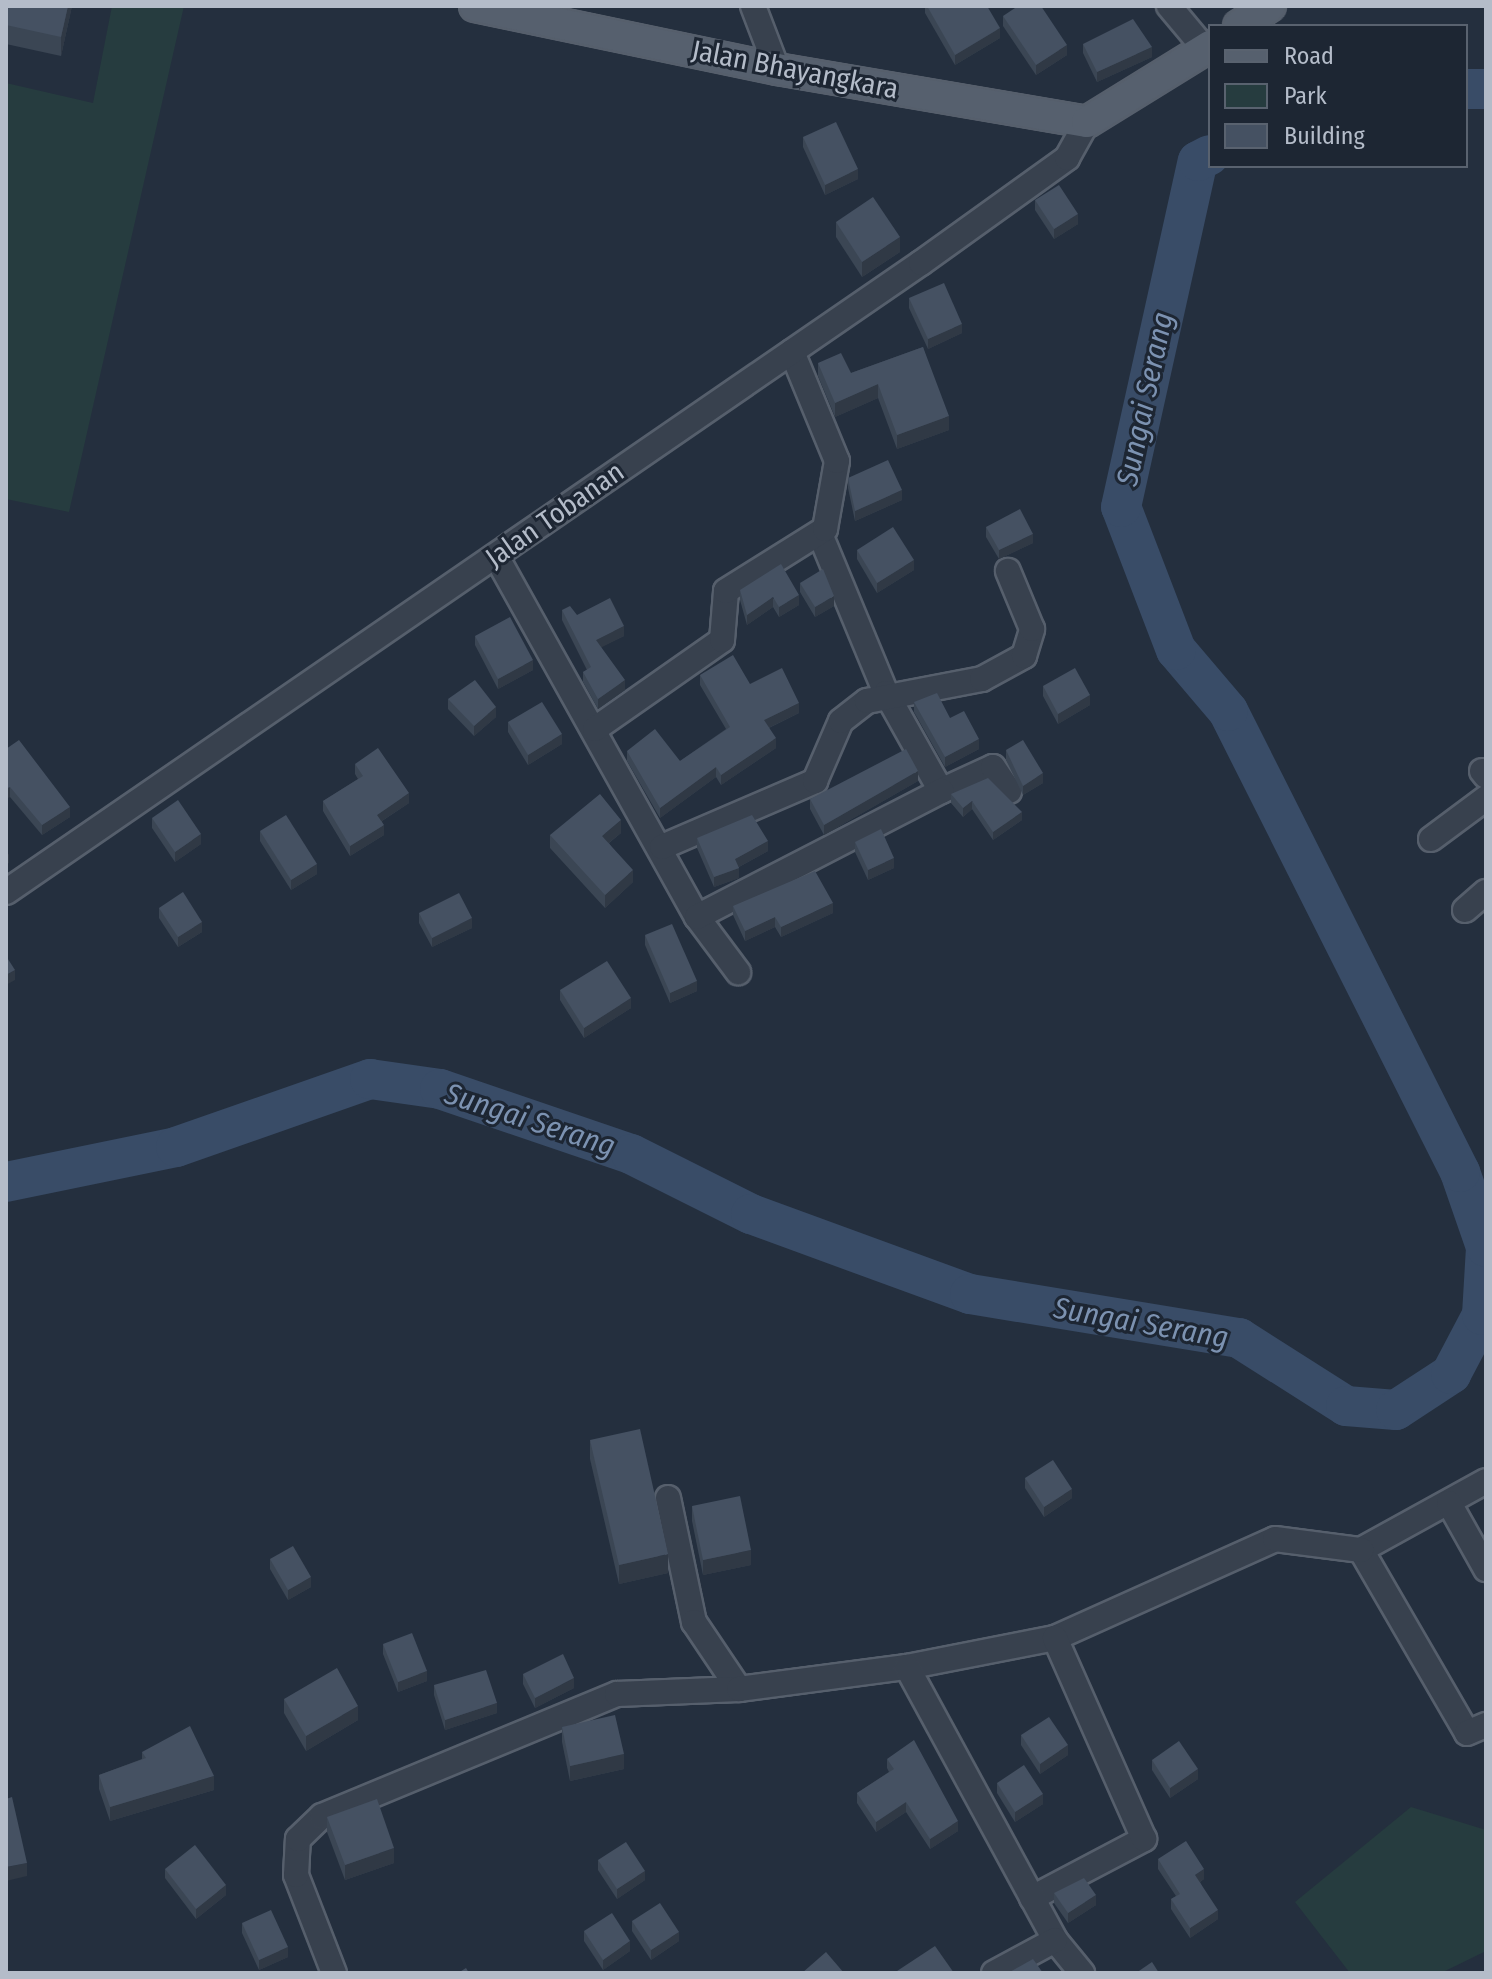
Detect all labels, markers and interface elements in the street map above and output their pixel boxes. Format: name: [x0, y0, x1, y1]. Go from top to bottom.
legend: [1208, 24, 1468, 168]
street label: Jalan Bhayangkara: [689, 34, 901, 106]
text: Road: [1284, 42, 1334, 70]
text: Park: [1284, 82, 1327, 110]
text: Building: [1284, 122, 1365, 150]
water label: Sungai Serang: [1109, 309, 1181, 489]
street label: Jalan Tobanan: [479, 455, 631, 575]
water label: Sungai Serang: [440, 1076, 620, 1164]
water label: Sungai Serang: [1051, 1290, 1231, 1356]

